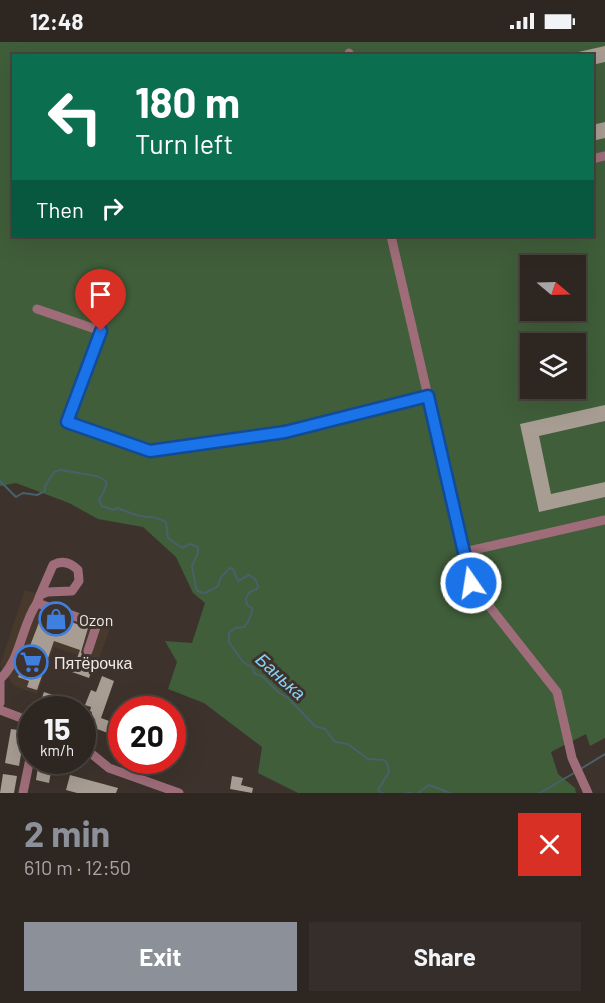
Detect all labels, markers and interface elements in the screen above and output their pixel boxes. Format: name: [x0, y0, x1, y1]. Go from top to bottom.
text: 12:48: [30, 8, 83, 34]
text: 180 m: [135, 76, 240, 126]
icon: left: [36, 78, 114, 156]
text: Turn left: [135, 127, 233, 159]
icon: right: [96, 192, 129, 225]
text: Then: [36, 196, 84, 222]
north arrow: [520, 255, 586, 321]
map controls: [520, 255, 586, 399]
pin: [75, 269, 126, 331]
icon: arrive: [84, 278, 117, 311]
button: layers: [520, 333, 586, 399]
position arrow: [439, 551, 503, 615]
shop icon: Ozon: [38, 601, 74, 637]
place label: Ozon: [79, 610, 113, 629]
supermarket icon: Пятёрочка: [13, 644, 49, 680]
water label: Банька: [251, 648, 311, 704]
place label: Пятёрочка: [54, 653, 133, 672]
speed limit sign: 20: [108, 696, 186, 774]
text: 15: [44, 710, 70, 746]
text: km/h: [40, 741, 74, 759]
text: 2 min: [24, 811, 110, 854]
button: close: [518, 813, 581, 876]
text: 610 m · 12:50: [24, 855, 131, 879]
button: Exit: [24, 922, 297, 991]
button: Share: [309, 922, 581, 991]

